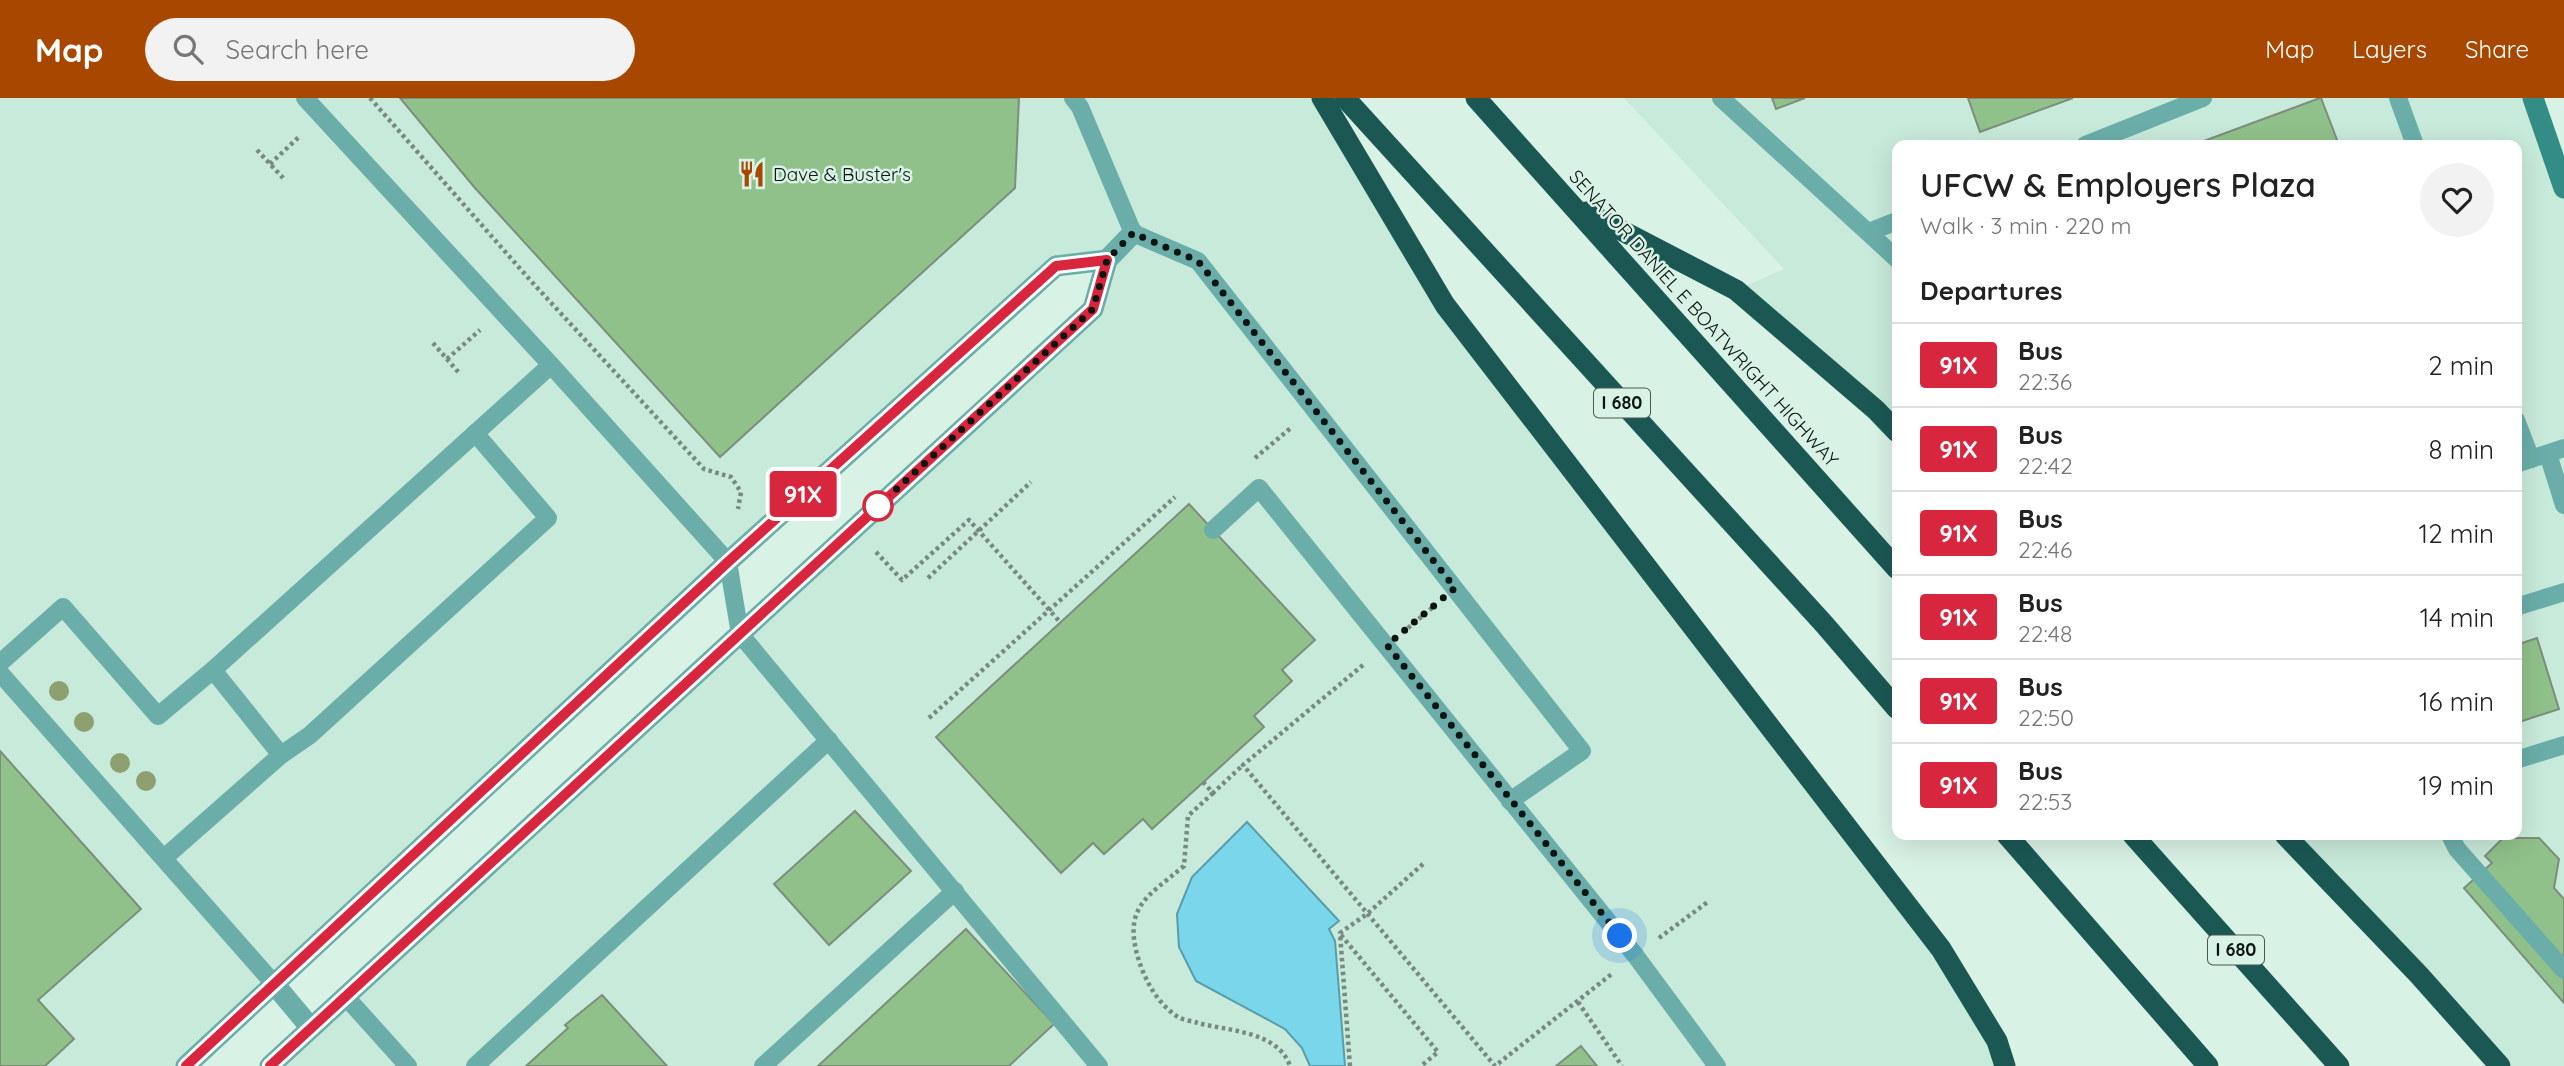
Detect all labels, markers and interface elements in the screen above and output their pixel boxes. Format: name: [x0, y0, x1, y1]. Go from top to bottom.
search box: [145, 18, 635, 81]
text: Map: [35, 29, 103, 70]
icon: search: [169, 30, 207, 68]
text: Search here: [225, 33, 369, 66]
text: Map: [2265, 34, 2314, 64]
text: Layers: [2352, 34, 2427, 64]
text: Share: [2465, 34, 2529, 64]
restaurant icon: Dave & Buster's: [737, 159, 767, 189]
place label: Dave & Buster's: [773, 162, 911, 186]
button: heart: [2420, 163, 2494, 237]
text: UFCW & Employers Plaza: [1920, 164, 2316, 205]
street label: SENATOR DANIEL E BOATWRIGHT HIGHWAY: [1564, 165, 1844, 472]
text: Walk · 3 min · 220 m: [1920, 211, 2132, 240]
text: Departures: [1920, 274, 2063, 307]
text: Bus: [2018, 334, 2063, 367]
text: 2 min: [2428, 349, 2494, 382]
text: 91X: [1939, 350, 1978, 380]
text: 22:36: [2018, 367, 2072, 396]
road number: I 680: [1594, 388, 1650, 418]
text: Bus: [2018, 418, 2063, 451]
text: 8 min: [2429, 433, 2494, 466]
text: 91X: [1939, 434, 1978, 464]
text: 22:42: [2018, 451, 2073, 480]
line badge: 91X: [763, 471, 843, 517]
text: 91X: [784, 479, 822, 509]
unlabelled marker: [863, 491, 893, 521]
text: Bus: [2018, 502, 2063, 535]
text: 12 min: [2419, 517, 2494, 550]
text: 91X: [1939, 518, 1978, 548]
text: 22:46: [2018, 535, 2072, 564]
text: Bus: [2018, 586, 2063, 619]
text: 14 min: [2420, 601, 2494, 634]
text: 91X: [1939, 602, 1978, 632]
text: 22:48: [2018, 619, 2072, 648]
text: Bus: [2018, 670, 2063, 703]
text: 16 min: [2419, 685, 2494, 718]
text: 91X: [1939, 686, 1978, 716]
text: 22:50: [2018, 703, 2074, 732]
text: Bus: [2018, 754, 2063, 787]
text: 19 min: [2418, 769, 2494, 802]
text: 91X: [1939, 770, 1978, 800]
text: 22:53: [2018, 787, 2072, 816]
your location: [1602, 918, 1637, 953]
road number: I 680: [2208, 936, 2264, 964]

